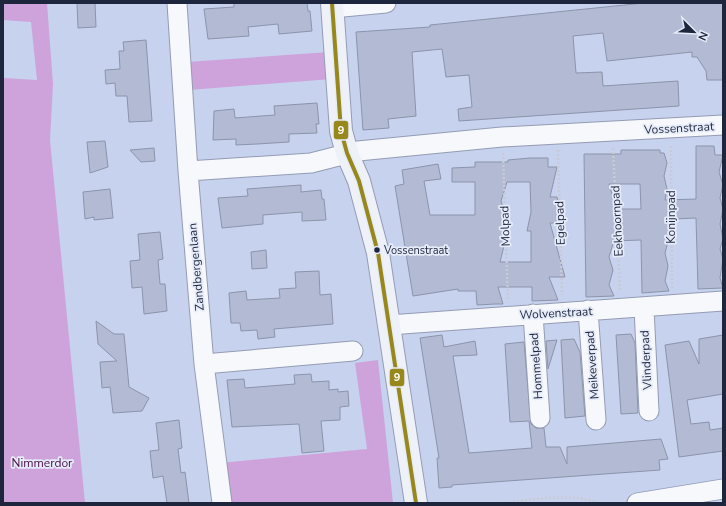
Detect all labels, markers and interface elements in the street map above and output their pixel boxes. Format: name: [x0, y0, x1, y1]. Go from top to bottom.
north arrow: [674, 12, 714, 52]
text: N: [694, 29, 711, 43]
street label: Vossenstraat: [643, 118, 715, 138]
line badge: 9: [333, 120, 349, 140]
text: 9: [338, 123, 345, 138]
street label: Eekhoornpad: [607, 185, 627, 257]
street label: Konijnpad: [663, 190, 679, 244]
street label: Egelpad: [551, 201, 569, 245]
street label: Molpad: [496, 205, 514, 247]
street label: Zandbergenlaan: [184, 222, 208, 312]
place label: Vossenstraat: [383, 243, 448, 258]
marker: Vossenstraat: [372, 245, 382, 255]
street label: Wolvenstraat: [519, 303, 594, 323]
street label: Meikeverpad: [582, 330, 602, 400]
street label: Vlinderpad: [636, 330, 656, 391]
street label: Hommelpad: [526, 332, 546, 400]
line badge: 9: [389, 368, 405, 387]
text: 9: [394, 370, 401, 385]
park label: Nimmerdor: [12, 455, 73, 471]

